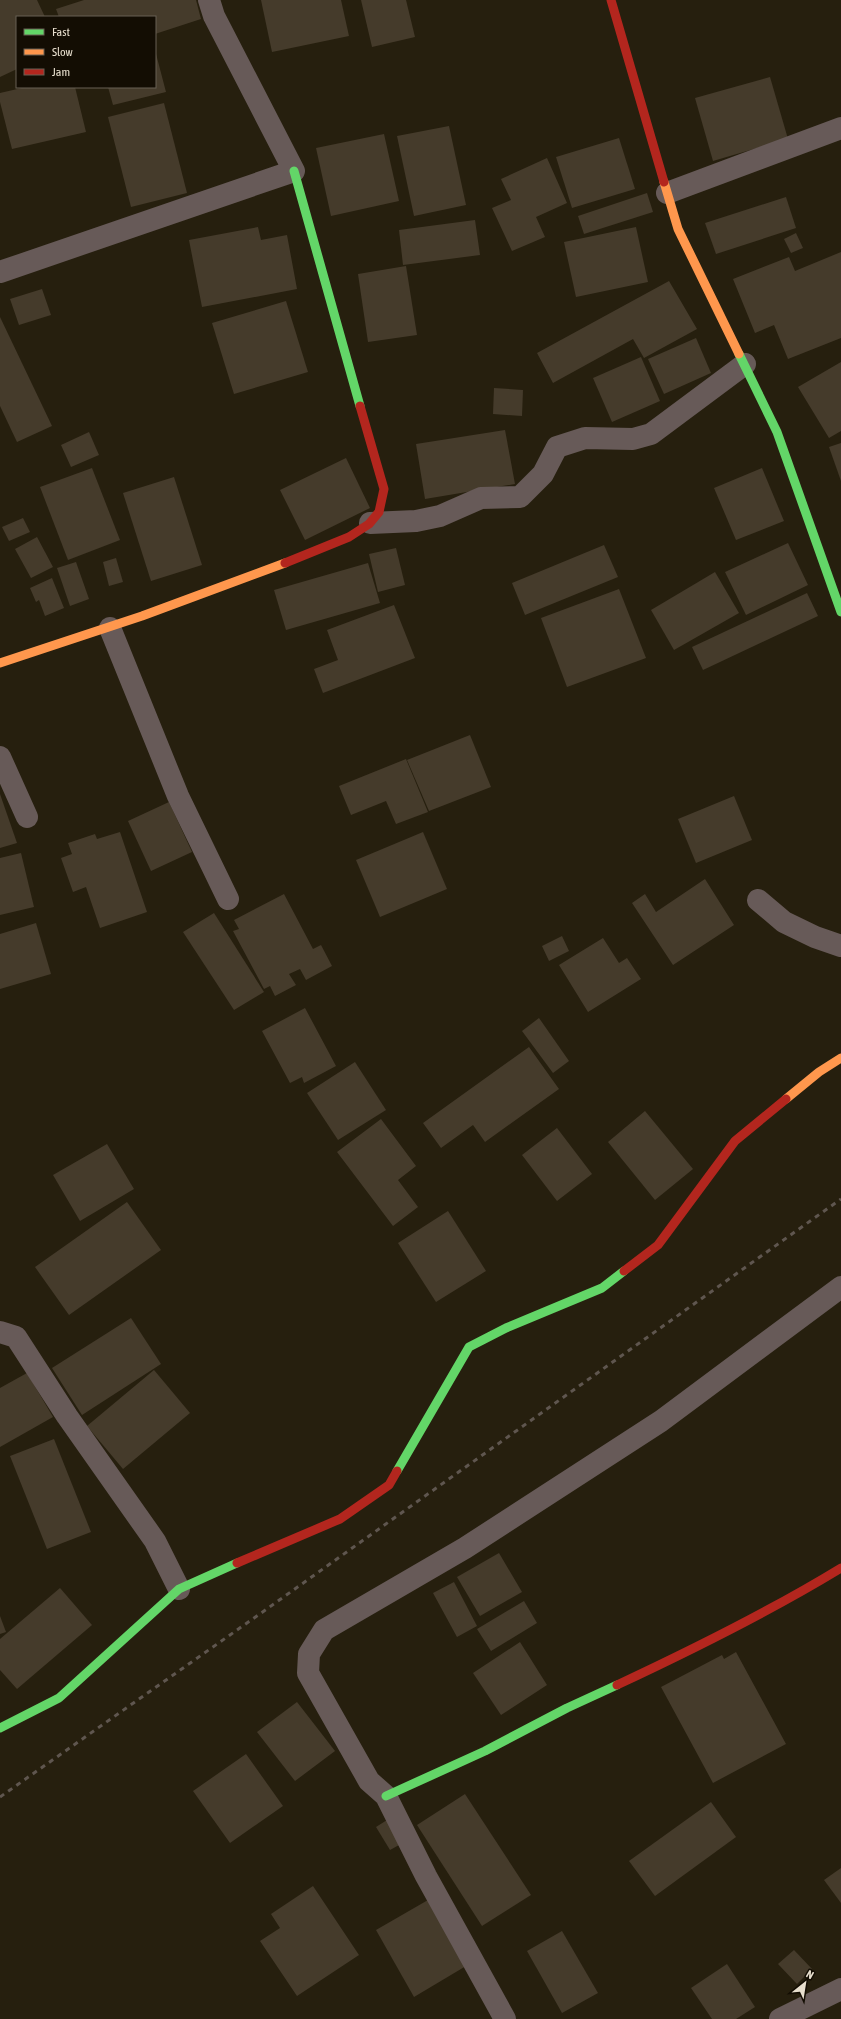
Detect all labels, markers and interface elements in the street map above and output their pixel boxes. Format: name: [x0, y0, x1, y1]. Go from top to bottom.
legend: [16, 16, 156, 88]
text: Fast: [52, 25, 70, 39]
text: Slow: [52, 45, 73, 59]
text: Jam: [52, 65, 70, 79]
north arrow: [785, 1963, 825, 2003]
text: N: [804, 1968, 816, 1981]

